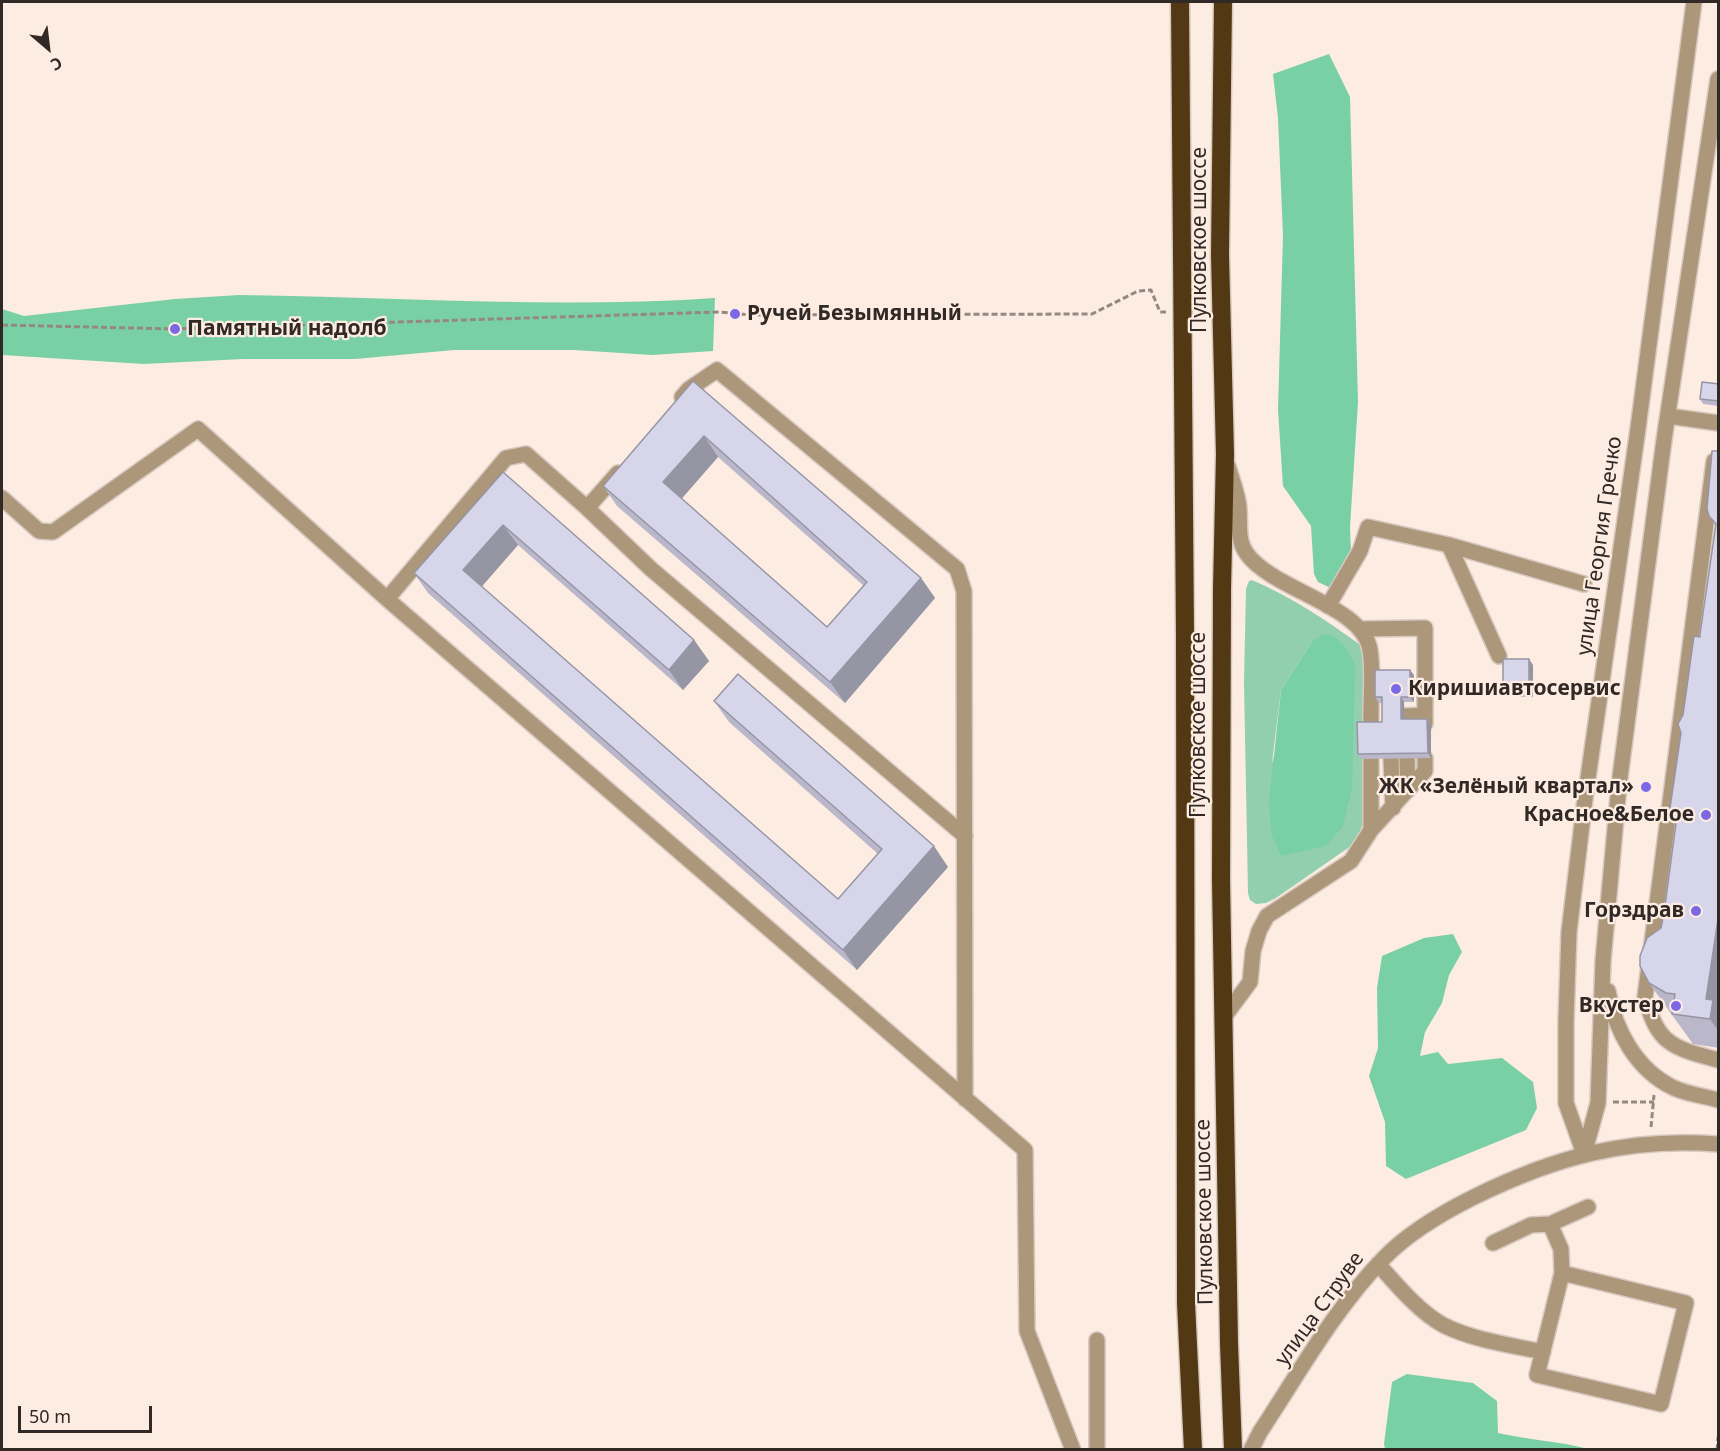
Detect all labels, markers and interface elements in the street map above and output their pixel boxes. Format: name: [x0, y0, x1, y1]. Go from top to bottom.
north arrow: [18, 18, 78, 78]
text: С: [47, 52, 66, 76]
street label: Пулковское шоссе: [1187, 147, 1213, 333]
place label: Ручей Безымянный: [747, 301, 962, 327]
marker: Ручей Безымянный: [728, 307, 742, 321]
place label: Памятный надолб: [187, 316, 387, 342]
marker: Памятный надолб: [168, 322, 182, 336]
street label: улица Георгия Гречко: [1572, 435, 1628, 657]
street label: Пулковское шоссе: [1186, 632, 1212, 818]
place label: Киришиавтосервис: [1408, 676, 1621, 702]
marker: Киришиавтосервис: [1389, 682, 1403, 696]
place label: ЖК «Зелёный квартал»: [1379, 774, 1634, 800]
marker: ЖК «Зелёный квартал»: [1639, 780, 1653, 794]
place label: Красное&Белое: [1523, 802, 1694, 828]
marker: Красное&Белое: [1699, 808, 1713, 822]
place label: Горздрав: [1584, 898, 1684, 924]
marker: Горздрав: [1689, 904, 1703, 918]
place label: Вкустер: [1579, 993, 1664, 1019]
marker: Вкустер: [1669, 999, 1683, 1013]
street label: Пулковское шоссе: [1191, 1119, 1219, 1305]
street label: улица Струве: [1270, 1247, 1370, 1371]
scale bar: [21, 1394, 154, 1432]
text: 50 m: [29, 1404, 71, 1428]

